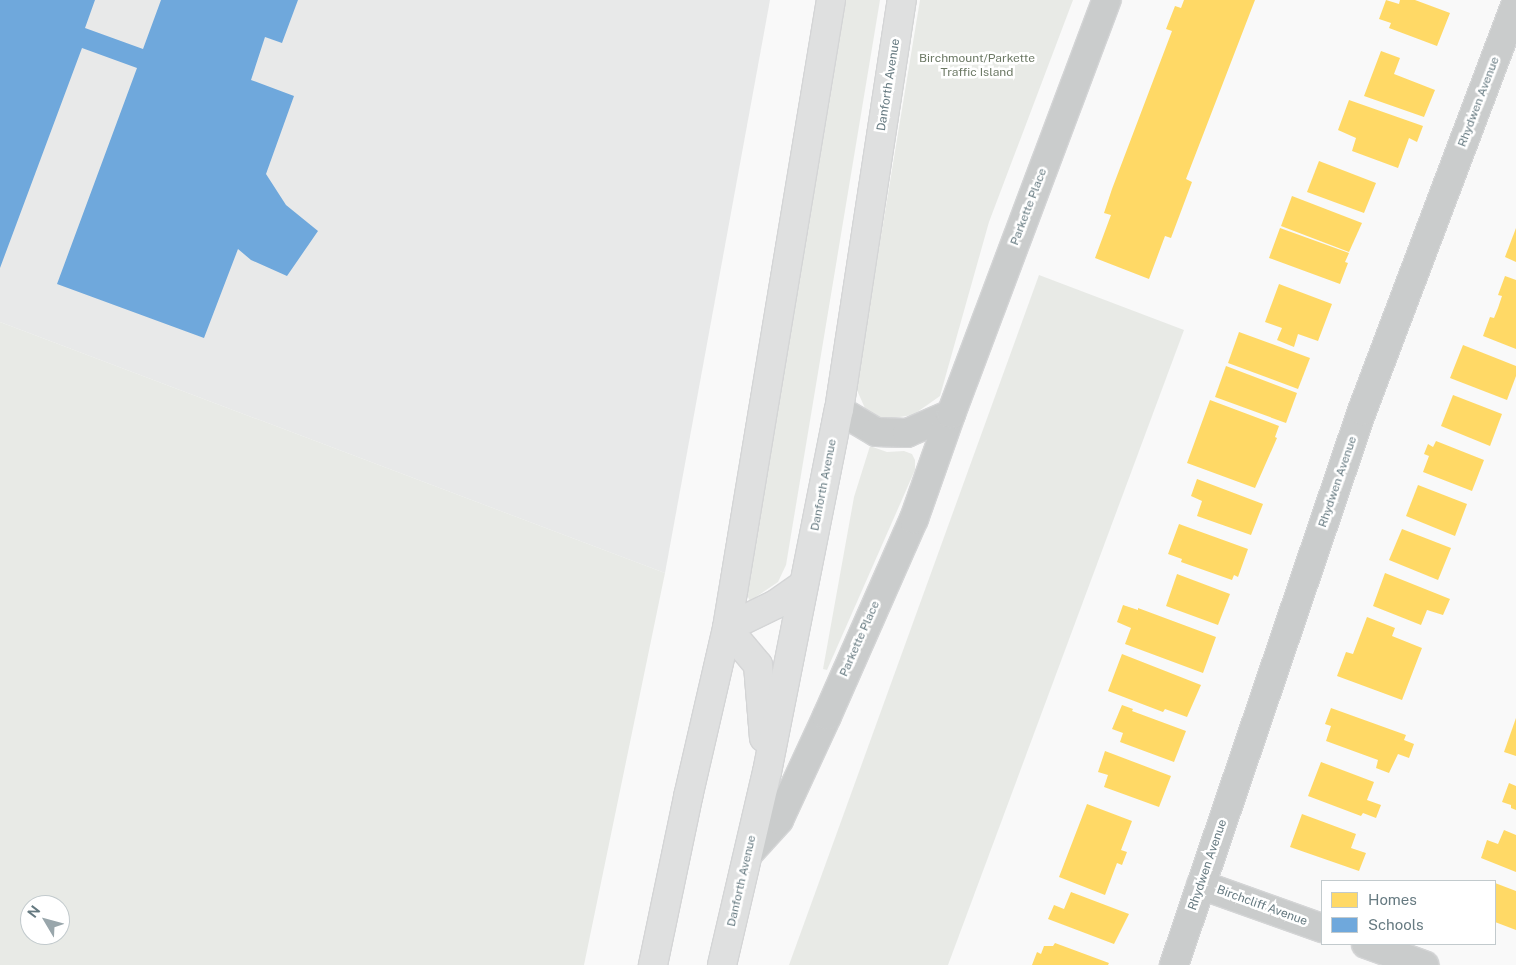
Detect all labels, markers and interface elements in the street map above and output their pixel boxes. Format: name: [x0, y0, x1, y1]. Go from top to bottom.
street label: Danforth Avenue: [875, 38, 903, 132]
park label: Birchmount/Parkette Traffic Island: [919, 52, 1035, 80]
street label: Rhydwen Avenue: [1455, 55, 1503, 149]
street label: Parkette Place: [1008, 166, 1050, 248]
street label: Rhydwen Avenue: [1316, 435, 1360, 529]
street label: Danforth Avenue: [808, 438, 840, 532]
street label: Parkette Place: [837, 599, 883, 679]
street label: Rhydwen Avenue: [1186, 818, 1230, 912]
street label: Danforth Avenue: [724, 834, 760, 928]
legend: [1321, 880, 1496, 945]
street label: Birchcliff Avenue: [1215, 883, 1309, 929]
text: Homes: [1368, 891, 1417, 908]
north arrow: [20, 895, 70, 945]
text: N: [24, 902, 43, 921]
text: Schools: [1368, 916, 1424, 933]

